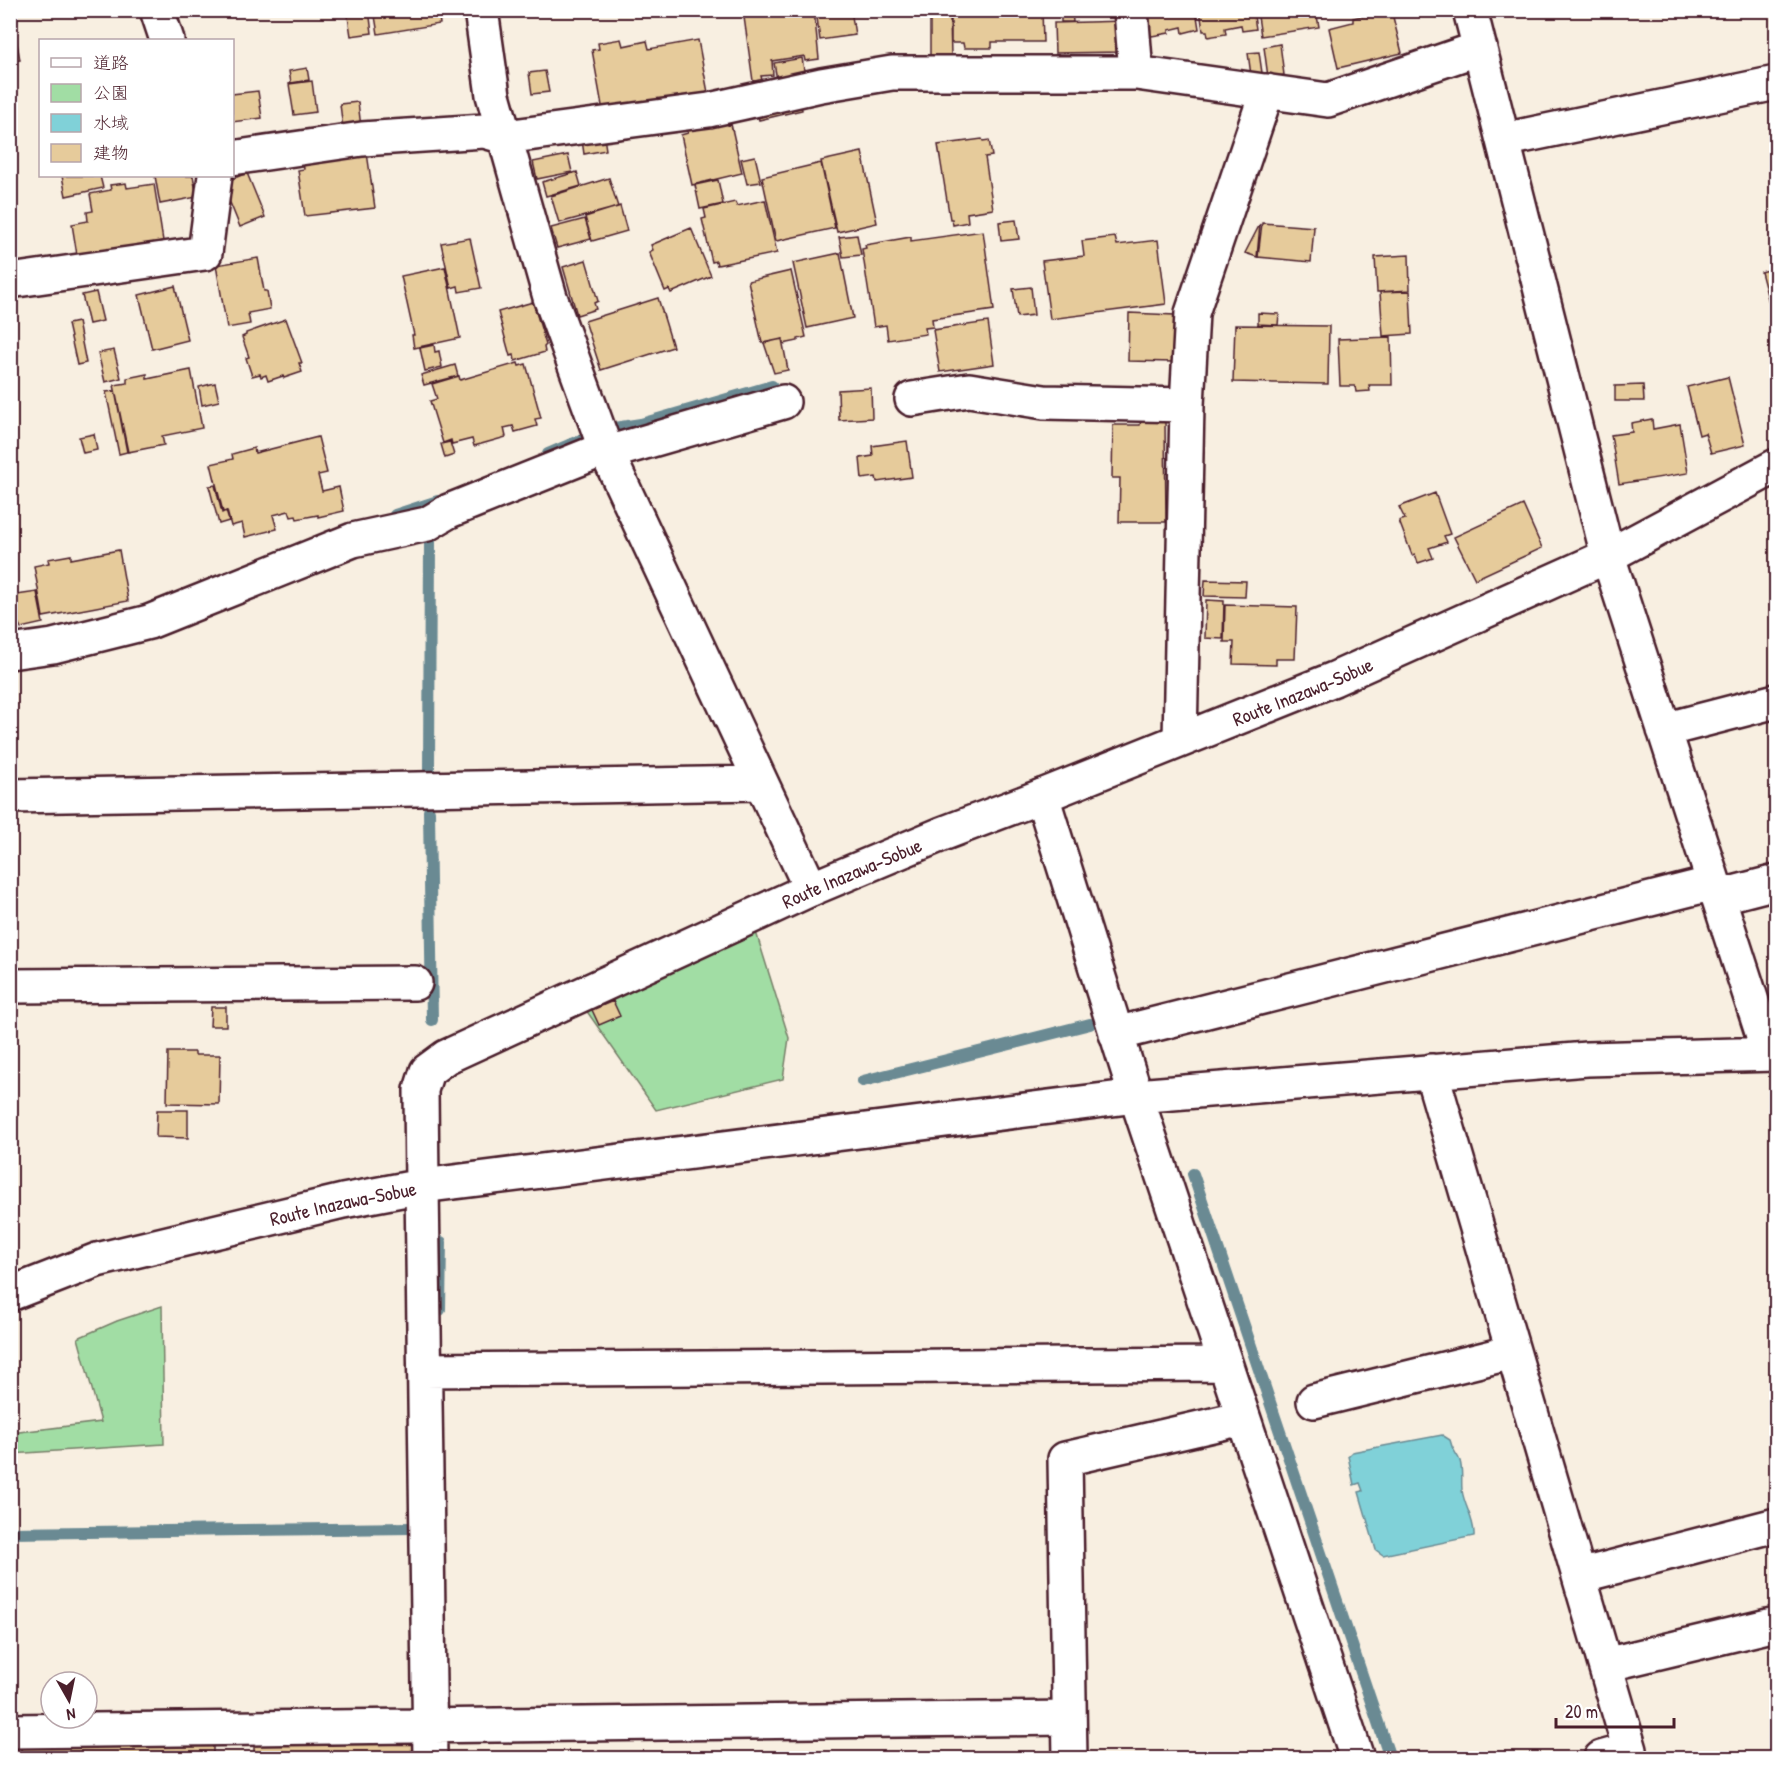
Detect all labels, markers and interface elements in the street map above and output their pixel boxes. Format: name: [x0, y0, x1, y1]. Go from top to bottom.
legend: [39, 39, 234, 177]
text: 道路: [93, 50, 129, 75]
text: 公園: [93, 80, 129, 105]
text: 水域: [93, 110, 129, 135]
text: 建物: [93, 140, 129, 165]
street label: Route Inazawa-Sobue: [1228, 650, 1377, 732]
street label: Route Inazawa-Sobue: [777, 831, 926, 914]
street label: Route Inazawa-Sobue: [267, 1174, 419, 1232]
north arrow: [39, 1670, 99, 1730]
scale bar: [1556, 1691, 1674, 1729]
text: 20 m: [1565, 1699, 1598, 1724]
text: N: [65, 1703, 77, 1726]

